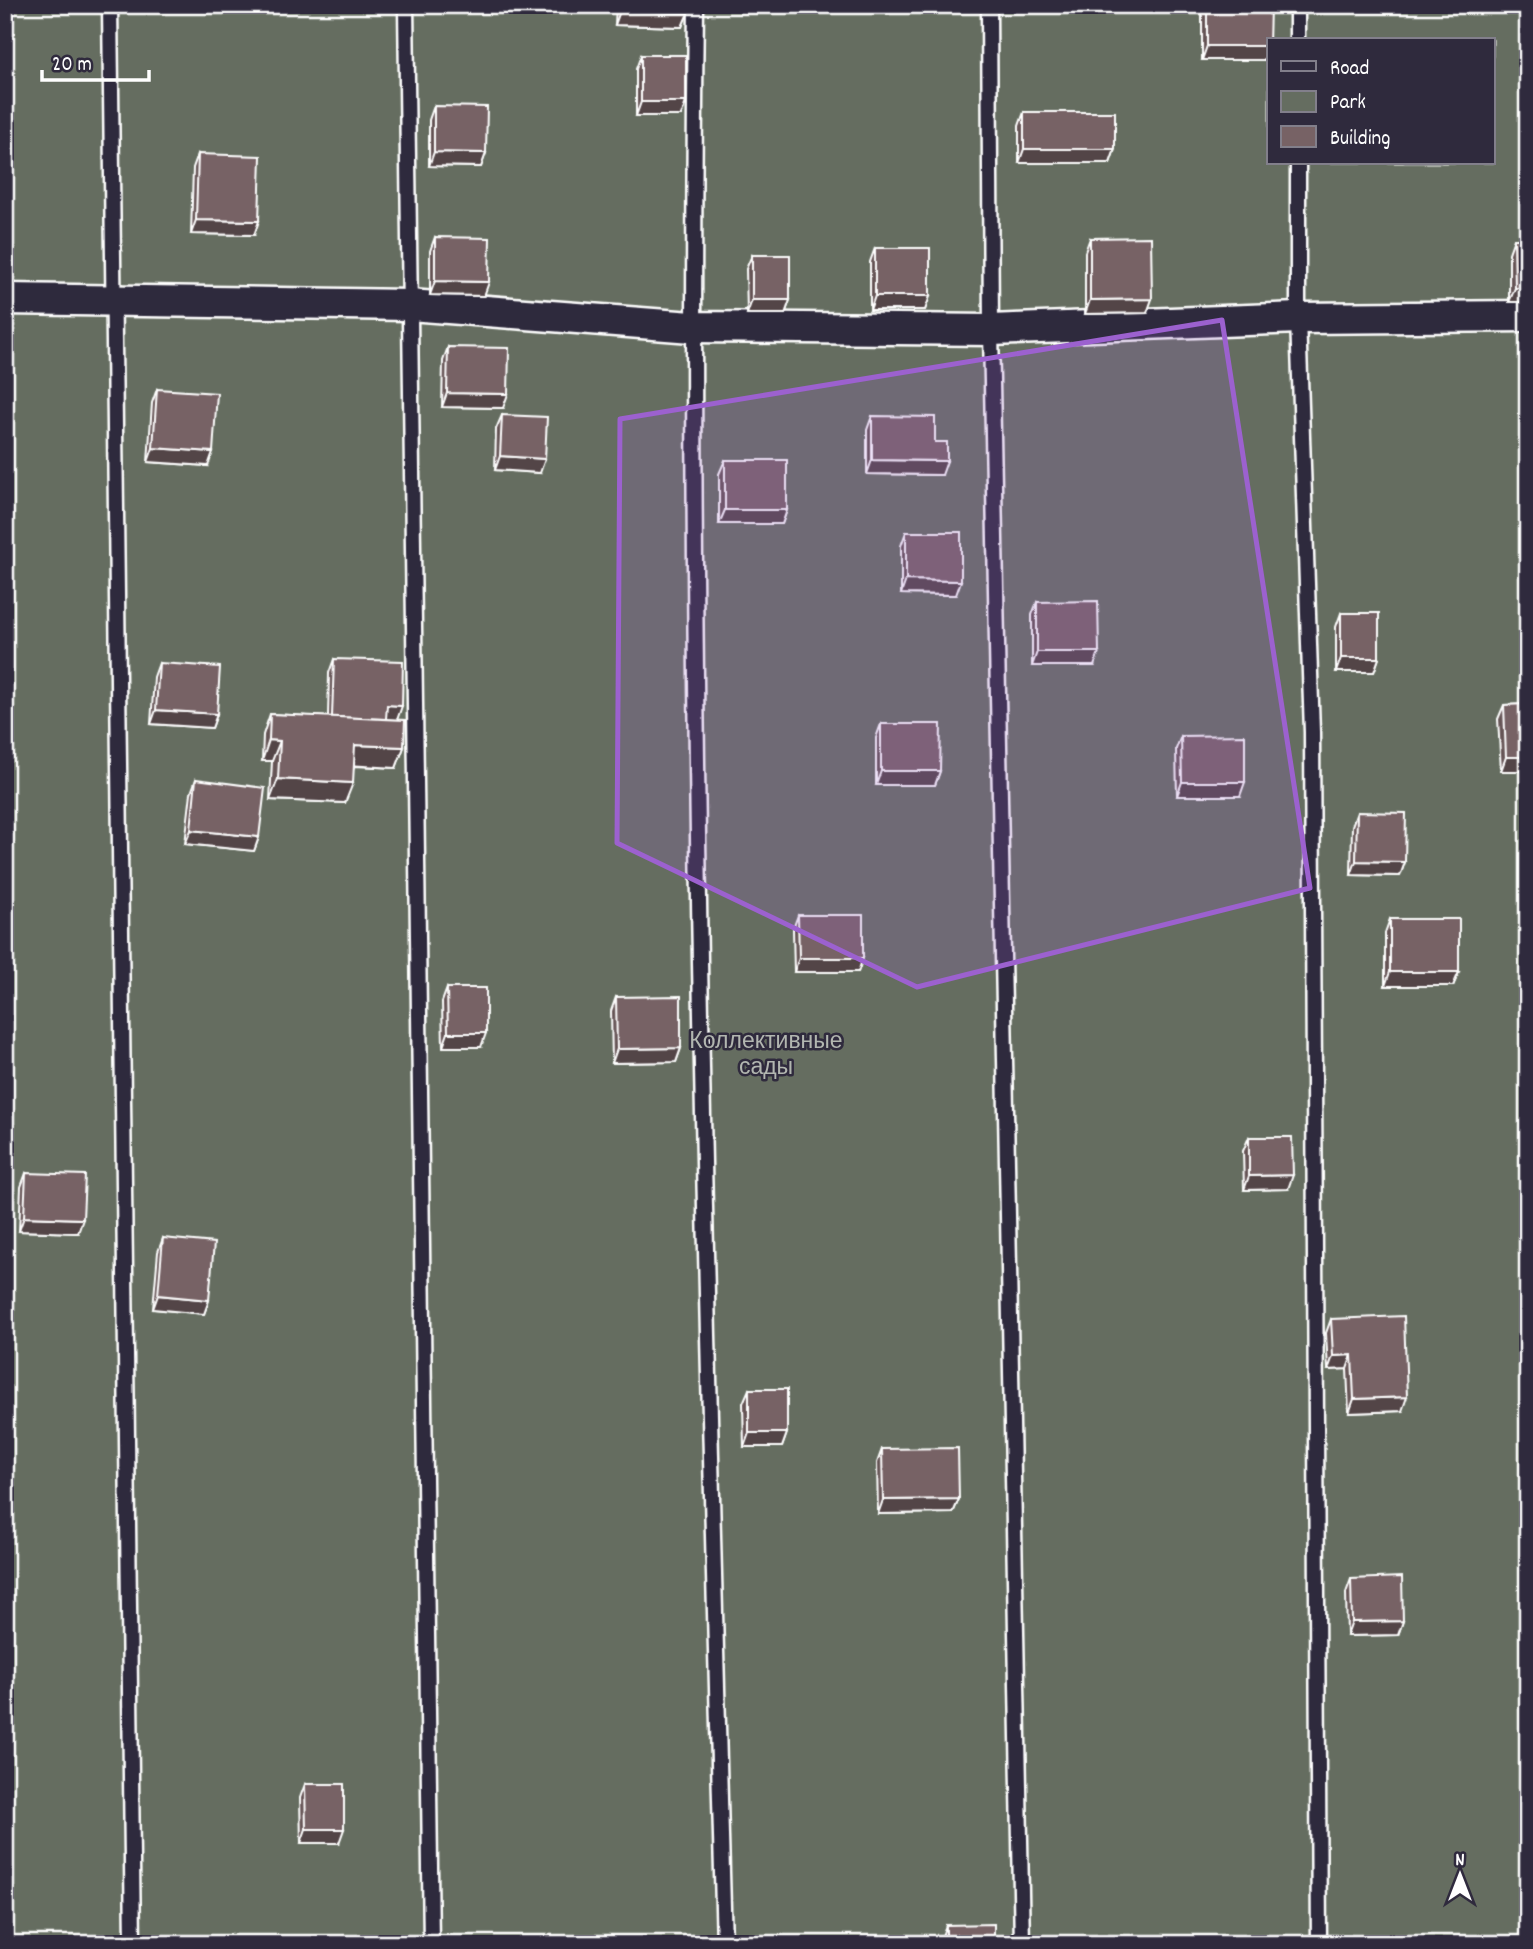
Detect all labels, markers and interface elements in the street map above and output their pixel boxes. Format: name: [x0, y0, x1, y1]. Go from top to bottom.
scale bar: [42, 38, 149, 82]
legend: [1267, 38, 1494, 164]
text: 20 m: [52, 51, 92, 81]
text: Road: [1330, 55, 1369, 85]
text: Park: [1330, 89, 1366, 119]
text: Building: [1330, 125, 1390, 155]
park label: Коллективные сады: [689, 1027, 843, 1086]
north arrow: [1424, 1840, 1494, 1910]
text: N: [1455, 1848, 1465, 1875]

